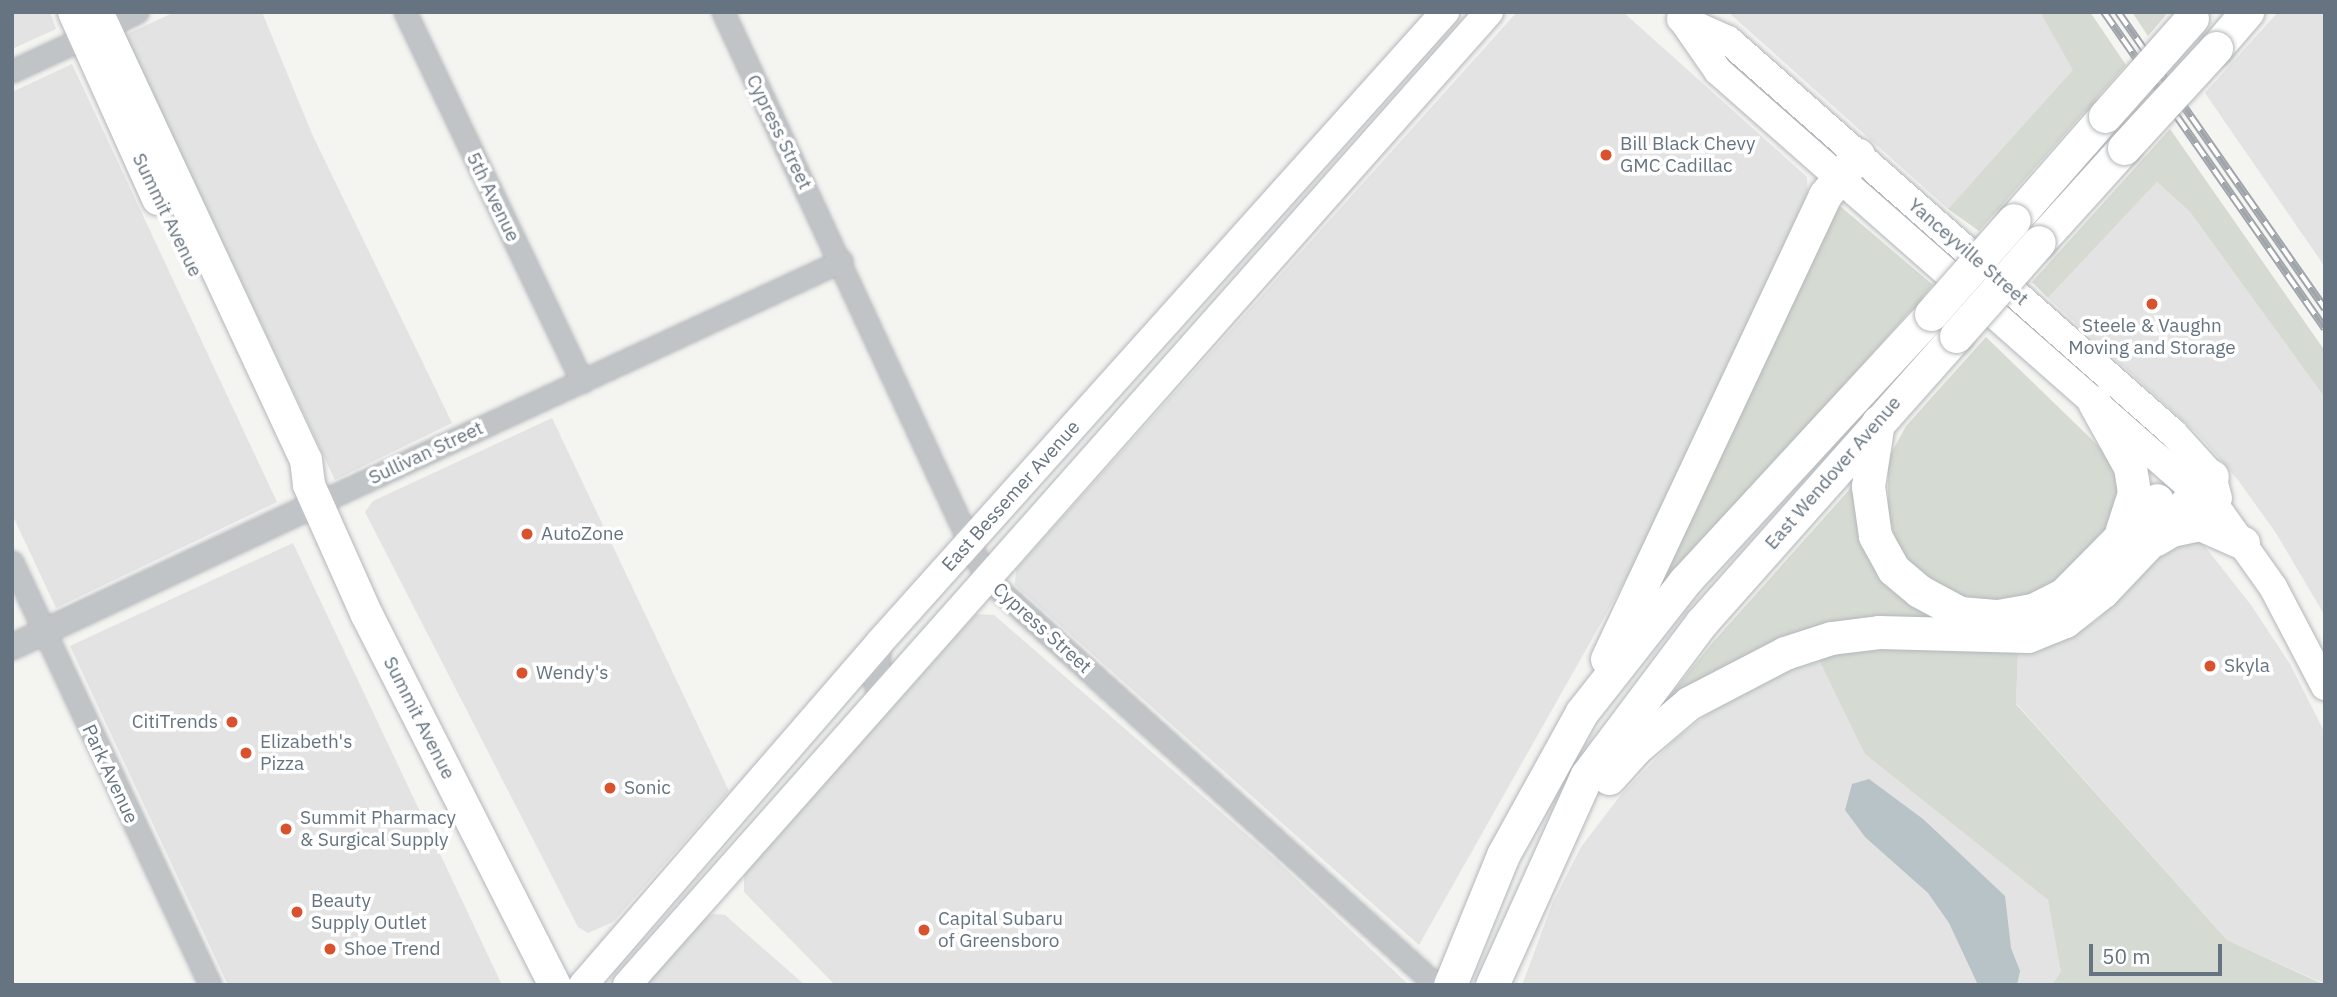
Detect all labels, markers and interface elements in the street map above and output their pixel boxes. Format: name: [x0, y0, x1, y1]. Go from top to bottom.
street label: Cypress Street: [741, 71, 817, 193]
place label: Bill Black Chevy GMC Cadillac: [1620, 133, 1755, 177]
marker: Bill Black Chevy GMC Cadillac: [1598, 147, 1614, 163]
street label: 5th Avenue: [462, 149, 524, 245]
street label: Summit Avenue: [127, 150, 207, 280]
street label: Yanceyville Street: [1903, 194, 2033, 310]
marker: Steele & Vaughn Moving and Storage: [2144, 296, 2160, 312]
place label: Steele & Vaughn Moving and Storage: [2068, 315, 2236, 359]
street label: East Wendover Avenue: [1760, 392, 1906, 554]
street label: East Bessemer Avenue: [937, 416, 1085, 576]
street label: Sullivan Street: [365, 417, 487, 489]
place label: AutoZone: [541, 523, 624, 545]
marker: AutoZone: [519, 526, 535, 542]
street label: Cypress Street: [988, 578, 1096, 678]
street label: Summit Avenue: [378, 653, 460, 783]
place label: Skyla: [2224, 655, 2270, 677]
marker: Skyla: [2202, 658, 2218, 674]
place label: Wendy's: [536, 662, 609, 684]
marker: Wendy's: [514, 665, 530, 681]
place label: CitiTrends: [132, 711, 218, 733]
marker: CitiTrends: [224, 714, 240, 730]
street label: Park Avenue: [77, 721, 143, 827]
place label: Elizabeth's Pizza: [260, 731, 352, 775]
marker: Elizabeth's Pizza: [238, 745, 254, 761]
place label: Sonic: [624, 777, 671, 799]
marker: Sonic: [602, 780, 618, 796]
place label: Summit Pharmacy & Surgical Supply: [300, 807, 456, 851]
marker: Summit Pharmacy & Surgical Supply: [278, 821, 294, 837]
place label: Beauty Supply Outlet: [311, 890, 427, 934]
marker: Beauty Supply Outlet: [289, 904, 305, 920]
place label: Capital Subaru of Greensboro: [938, 908, 1063, 952]
marker: Capital Subaru of Greensboro: [916, 922, 932, 938]
scale bar: [2092, 930, 2225, 974]
place label: Shoe Trend: [344, 938, 441, 960]
marker: Shoe Trend: [322, 941, 338, 957]
text: 50 m: [2102, 942, 2151, 970]

